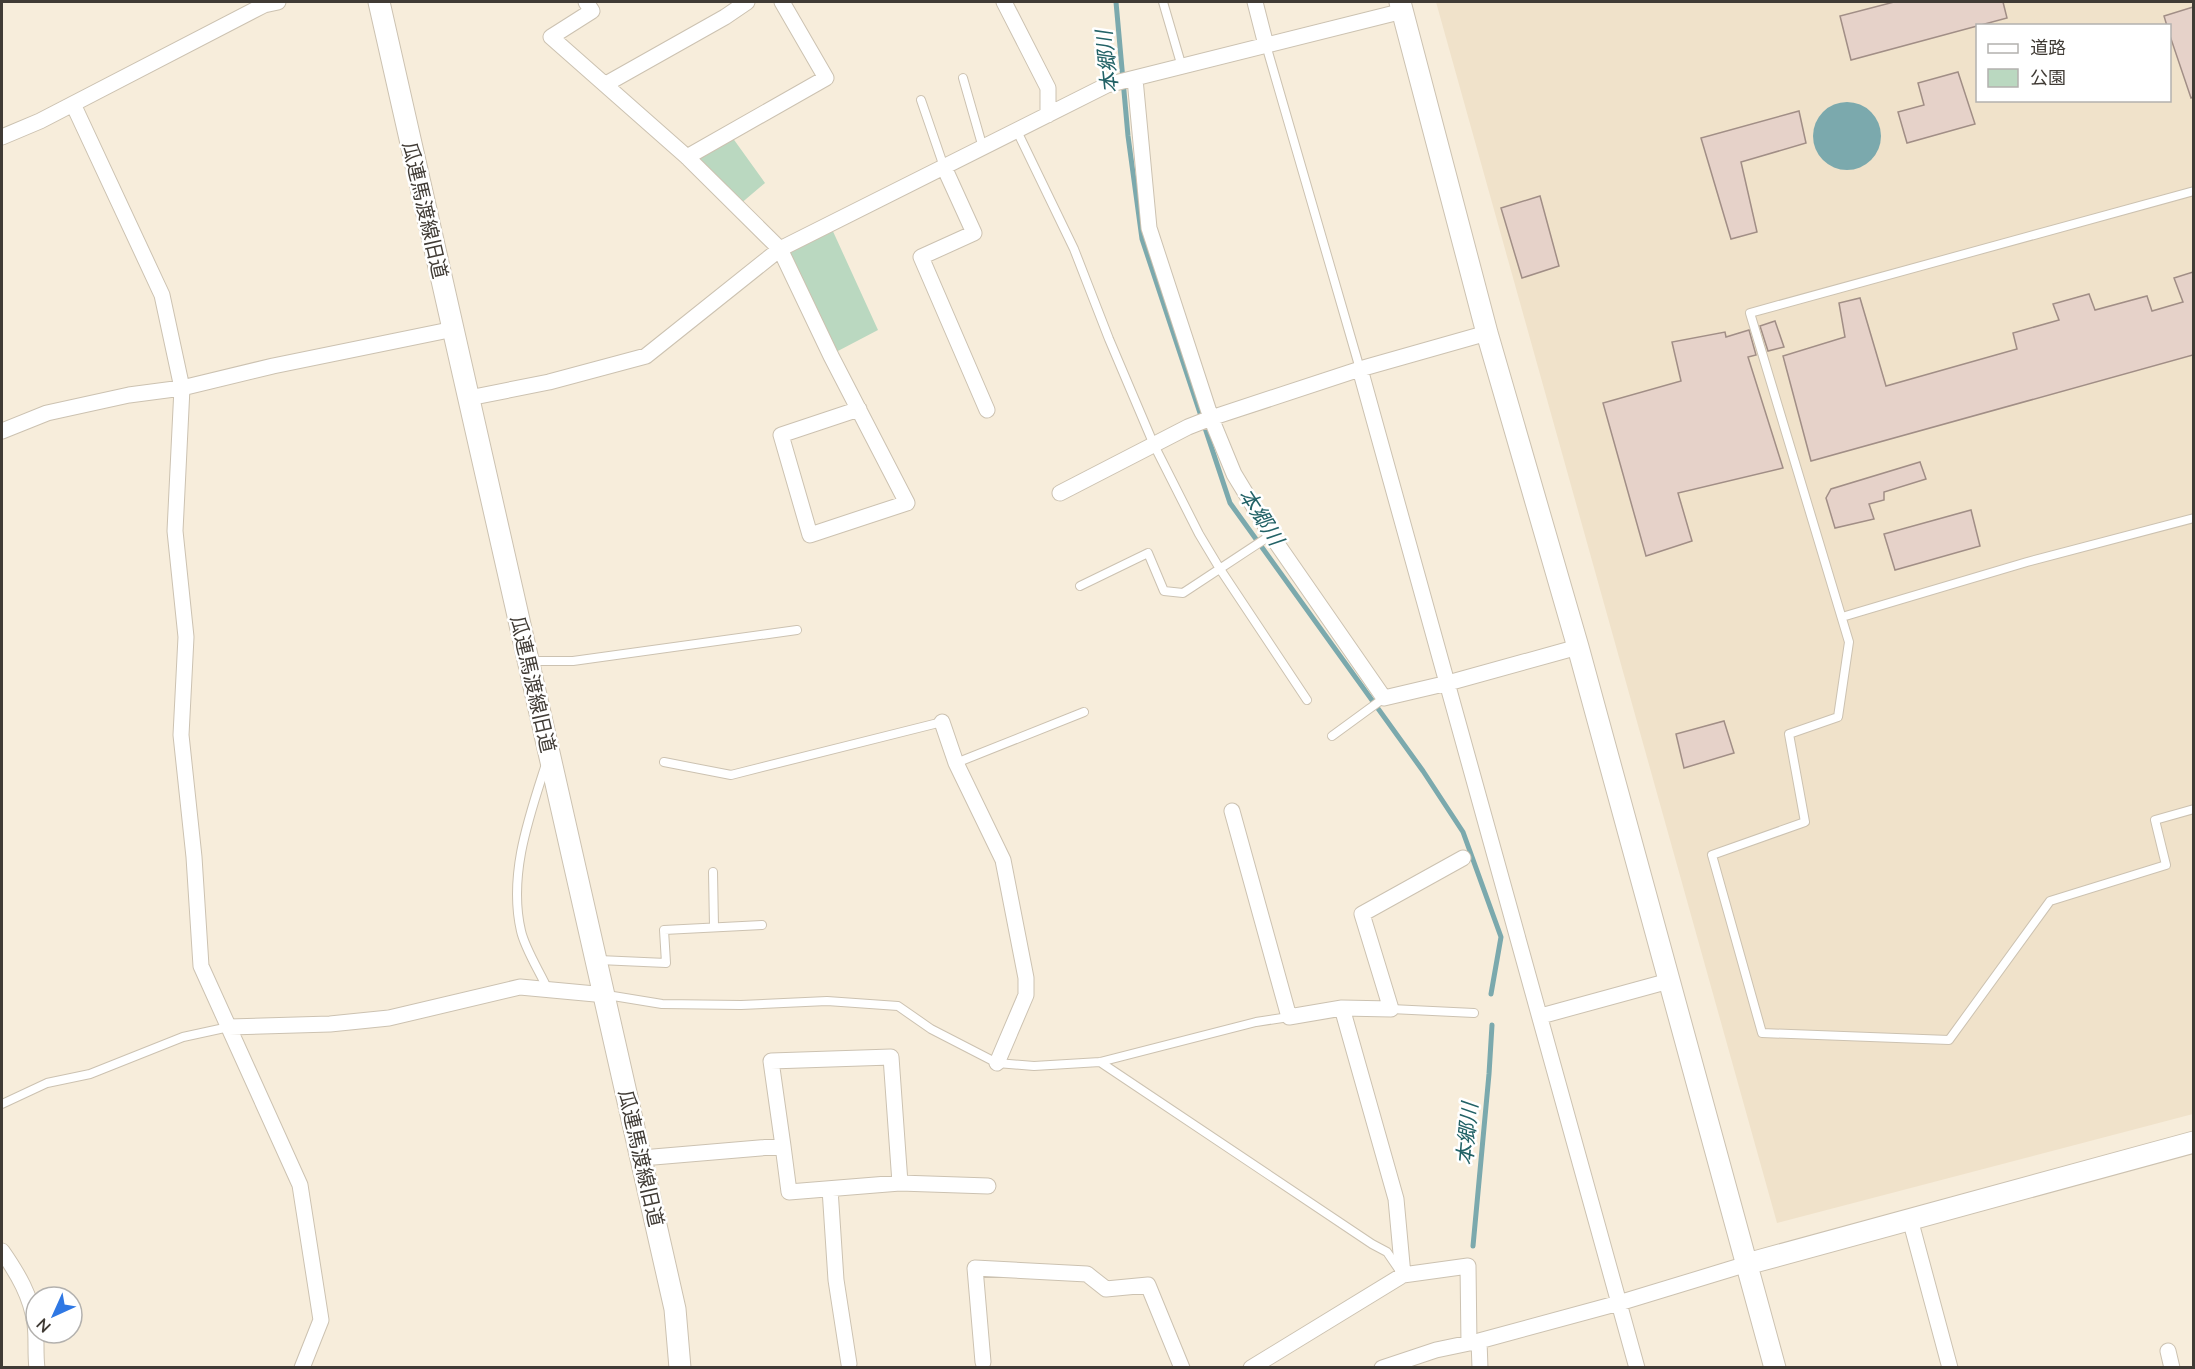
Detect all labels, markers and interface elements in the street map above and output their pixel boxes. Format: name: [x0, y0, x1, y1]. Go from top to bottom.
legend: [1976, 24, 2171, 102]
water label: 本郷川: [1090, 27, 1122, 95]
text: 道路: [2030, 36, 2066, 58]
text: 公園: [2030, 66, 2066, 88]
street label: 瓜連馬渡線旧道: [399, 139, 453, 281]
water label: 本郷川: [1234, 483, 1291, 551]
street label: 瓜連馬渡線旧道: [507, 613, 561, 755]
street label: 瓜連馬渡線旧道: [615, 1087, 669, 1229]
water label: 本郷川: [1451, 1100, 1481, 1166]
north arrow: [24, 1285, 84, 1345]
text: N: [32, 1315, 54, 1337]

